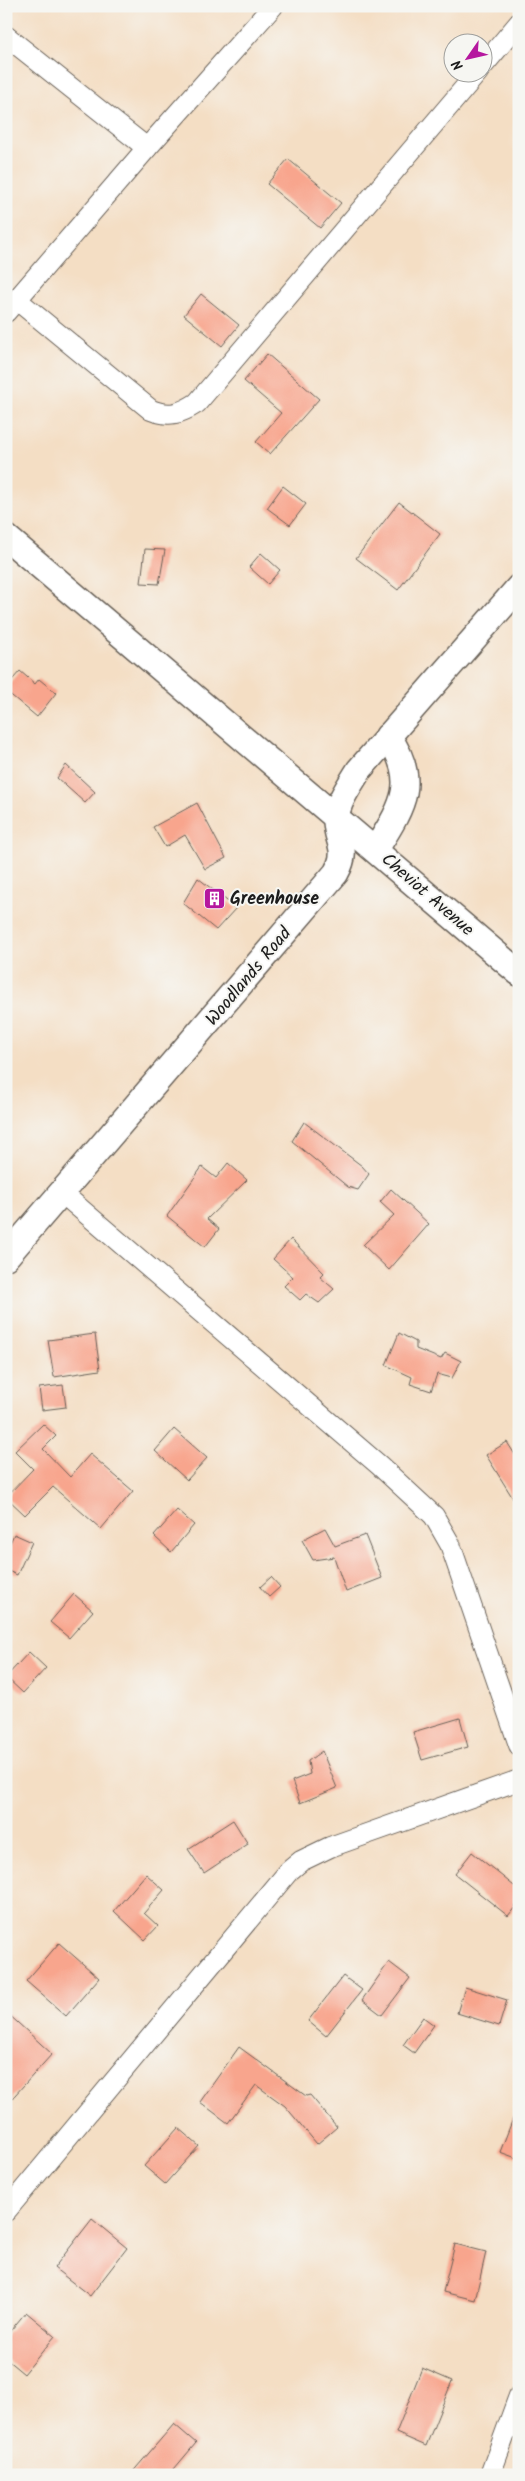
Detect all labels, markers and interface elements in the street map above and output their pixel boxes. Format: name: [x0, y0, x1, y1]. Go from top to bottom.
north arrow: [442, 32, 492, 82]
text: N: [446, 55, 470, 75]
street label: Cheviot Avenue: [374, 846, 480, 944]
place label: Greenhouse: [230, 885, 319, 914]
building icon: Greenhouse: [202, 886, 226, 910]
street label: Woodlands Road: [199, 920, 300, 1033]

